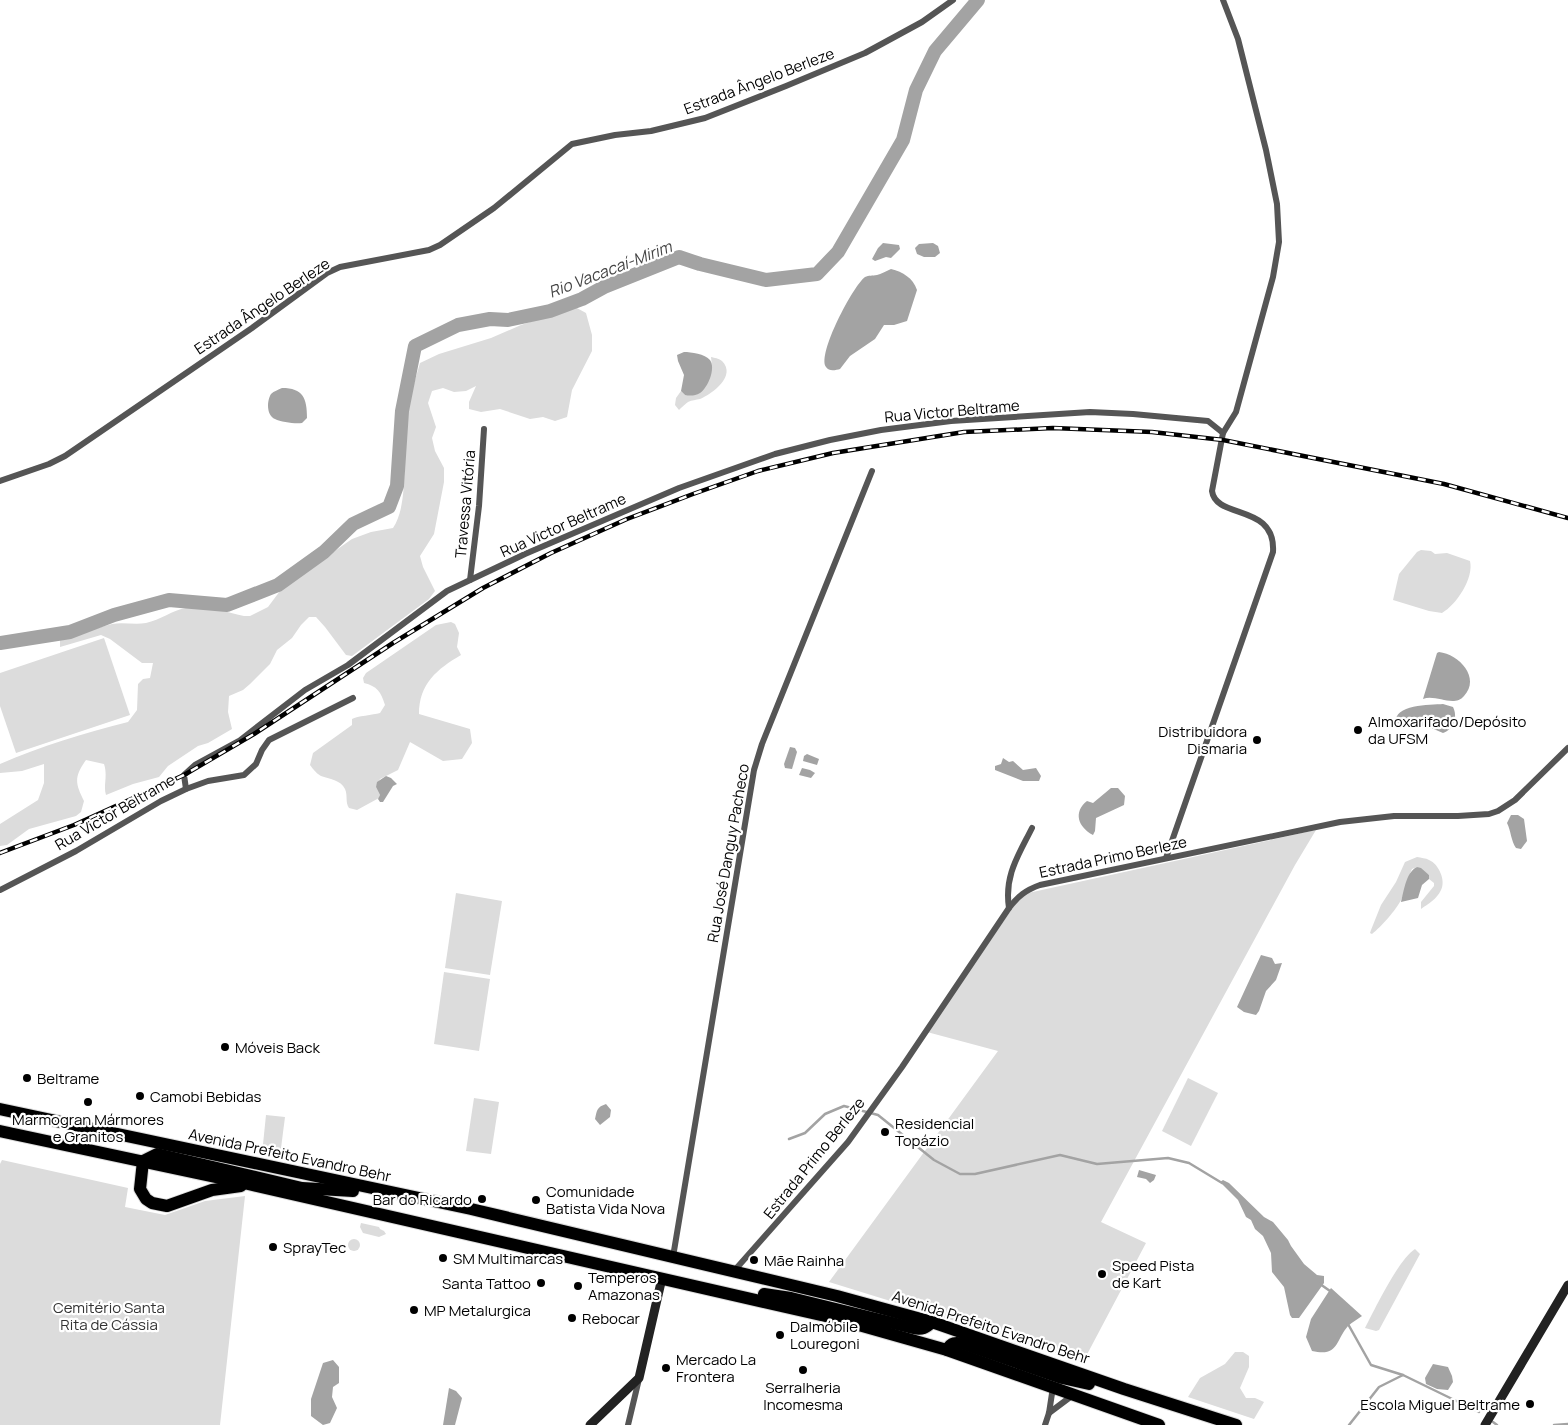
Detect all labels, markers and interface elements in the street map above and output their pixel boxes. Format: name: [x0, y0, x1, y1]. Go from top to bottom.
street label: Estrada Ângelo Berleze: [681, 43, 837, 119]
water label: Rio Vacacaí-Mirim: [545, 235, 676, 303]
street label: Estrada Ângelo Berleze: [190, 253, 334, 359]
street label: Rua Victor Beltrame: [884, 395, 1021, 427]
street label: Travessa Vitória: [450, 449, 480, 559]
street label: Rua Victor Beltrame: [497, 488, 629, 562]
place label: Almoxarifado/Depósito da UFSM: [1368, 711, 1527, 749]
place label: Distribuidora Dismaria: [1158, 721, 1247, 759]
marker: Almoxarifado/Depósito da UFSM: [1352, 724, 1364, 736]
marker: Distribuidora Dismaria: [1251, 734, 1263, 746]
street label: Rua José Danguy Pacheco: [702, 762, 754, 944]
street label: Rua Victor Beltrame: [51, 769, 179, 855]
street label: Estrada Primo Berleze: [1037, 831, 1189, 883]
place label: Móveis Back: [235, 1037, 320, 1058]
marker: Móveis Back: [219, 1041, 231, 1053]
place label: Beltrame: [37, 1068, 100, 1089]
marker: Beltrame: [21, 1072, 33, 1084]
place label: Camobi Bebidas: [150, 1086, 262, 1107]
marker: Camobi Bebidas: [134, 1090, 146, 1102]
street label: Estrada Primo Berleze: [759, 1093, 870, 1223]
marker: Marmogran Mármores e Granitos: [82, 1096, 94, 1108]
place label: Marmogran Mármores e Granitos: [12, 1109, 164, 1147]
place label: Residencial Topázio: [895, 1113, 974, 1151]
street label: Avenida Prefeito Evandro Behr: [187, 1123, 394, 1187]
marker: Residencial Topázio: [879, 1126, 891, 1138]
place label: Comunidade Batista Vida Nova: [546, 1181, 665, 1219]
place label: Bar do Ricardo: [373, 1189, 472, 1210]
marker: Bar do Ricardo: [476, 1193, 488, 1205]
marker: Comunidade Batista Vida Nova: [530, 1194, 542, 1206]
place label: SprayTec: [283, 1237, 346, 1258]
marker: SprayTec: [267, 1241, 279, 1253]
place label: SM Multimarcas: [453, 1248, 563, 1269]
place label: Mãe Rainha: [764, 1250, 844, 1271]
marker: SM Multimarcas: [437, 1252, 449, 1264]
marker: Mãe Rainha: [748, 1254, 760, 1266]
place label: Speed Pista de Kart: [1112, 1255, 1194, 1293]
place label: Temperos Amazonas: [588, 1267, 660, 1305]
marker: Speed Pista de Kart: [1096, 1268, 1108, 1280]
place label: Santa Tattoo: [442, 1273, 531, 1294]
marker: Santa Tattoo: [535, 1277, 547, 1289]
marker: Temperos Amazonas: [572, 1280, 584, 1292]
street label: Avenida Prefeito Evandro Behr: [890, 1285, 1093, 1369]
park label: Cemitério Santa Rita de Cássia: [53, 1297, 165, 1335]
place label: MP Metalurgica: [424, 1300, 531, 1321]
marker: MP Metalurgica: [408, 1304, 420, 1316]
place label: Rebocar: [582, 1308, 641, 1329]
marker: Rebocar: [566, 1312, 578, 1324]
place label: Dalmóbile Louregoni: [790, 1316, 860, 1354]
marker: Dalmóbile Louregoni: [774, 1329, 786, 1341]
place label: Mercado La Frontera: [676, 1349, 756, 1387]
marker: Mercado La Frontera: [660, 1362, 672, 1374]
marker: Serralheria Incomesma: [797, 1364, 809, 1376]
place label: Serralheria Incomesma: [763, 1377, 843, 1415]
place label: Escola Miguel Beltrame: [1360, 1394, 1520, 1415]
marker: Escola Miguel Beltrame: [1524, 1398, 1536, 1410]

